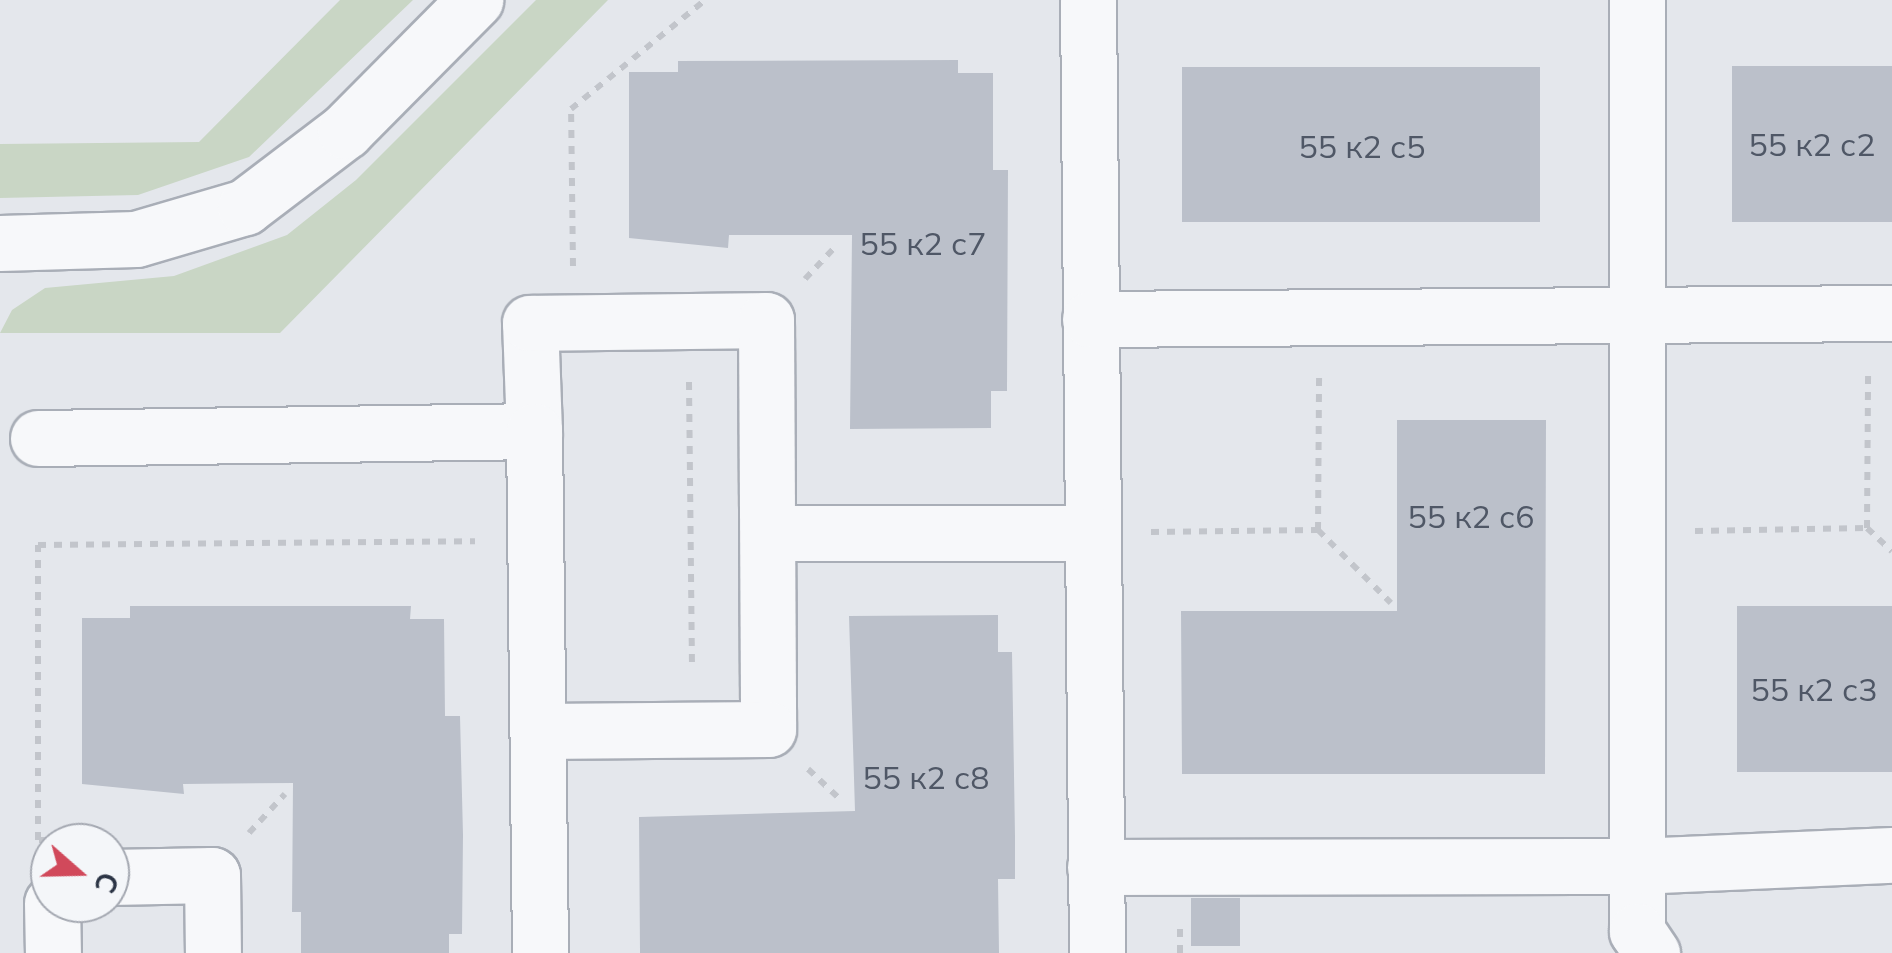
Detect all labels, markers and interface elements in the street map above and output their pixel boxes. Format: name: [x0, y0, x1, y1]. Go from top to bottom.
house number: 55 к2 с2: [1749, 125, 1875, 163]
house number: 55 к2 с5: [1299, 127, 1425, 165]
house number: 55 к2 с7: [860, 224, 986, 262]
house number: 55 к2 с6: [1408, 497, 1534, 535]
house number: 55 к2 с3: [1751, 670, 1877, 708]
house number: 55 к2 с8: [863, 758, 989, 796]
north arrow: [30, 823, 130, 923]
text: С: [87, 868, 127, 898]

